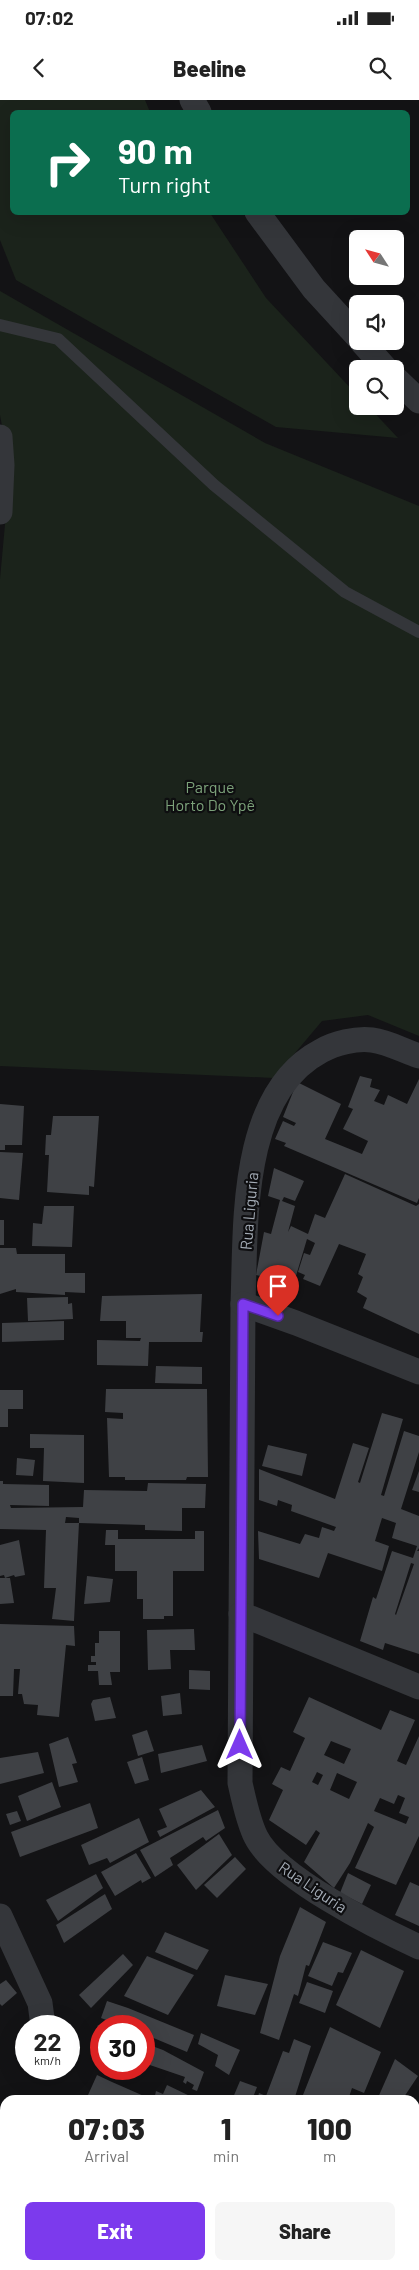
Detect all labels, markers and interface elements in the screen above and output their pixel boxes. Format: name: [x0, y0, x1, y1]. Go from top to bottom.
text: 07:02: [25, 6, 74, 29]
icon: back: [25, 54, 53, 82]
icon: search: [366, 54, 394, 82]
text: Beeline: [173, 55, 246, 81]
text: 90 m: [118, 129, 193, 171]
icon: right: [35, 130, 100, 195]
text: Turn right: [118, 171, 211, 197]
north arrow: [349, 230, 404, 285]
map controls: [349, 230, 404, 415]
button: sound: [349, 295, 404, 350]
button: search: [349, 360, 404, 415]
park label: Parque Horto Do Ypê: [165, 777, 255, 814]
street label: Rua Liguria: [236, 1171, 261, 1251]
pin: [257, 1265, 299, 1316]
icon: arrive: [264, 1272, 292, 1300]
position arrow: [213, 1718, 265, 1770]
street label: Rua Liguria: [276, 1857, 351, 1916]
speed limit sign: 30: [90, 2015, 155, 2080]
text: 22: [33, 2026, 62, 2056]
text: km/h: [34, 2053, 61, 2067]
text: 07:03: [68, 2110, 145, 2146]
text: 1: [221, 2110, 231, 2146]
text: 100: [307, 2110, 352, 2146]
text: Arrival: [84, 2146, 129, 2165]
text: min: [213, 2146, 239, 2165]
text: m: [323, 2146, 336, 2165]
button: Exit: [25, 2202, 205, 2260]
button: Share: [215, 2202, 395, 2260]

